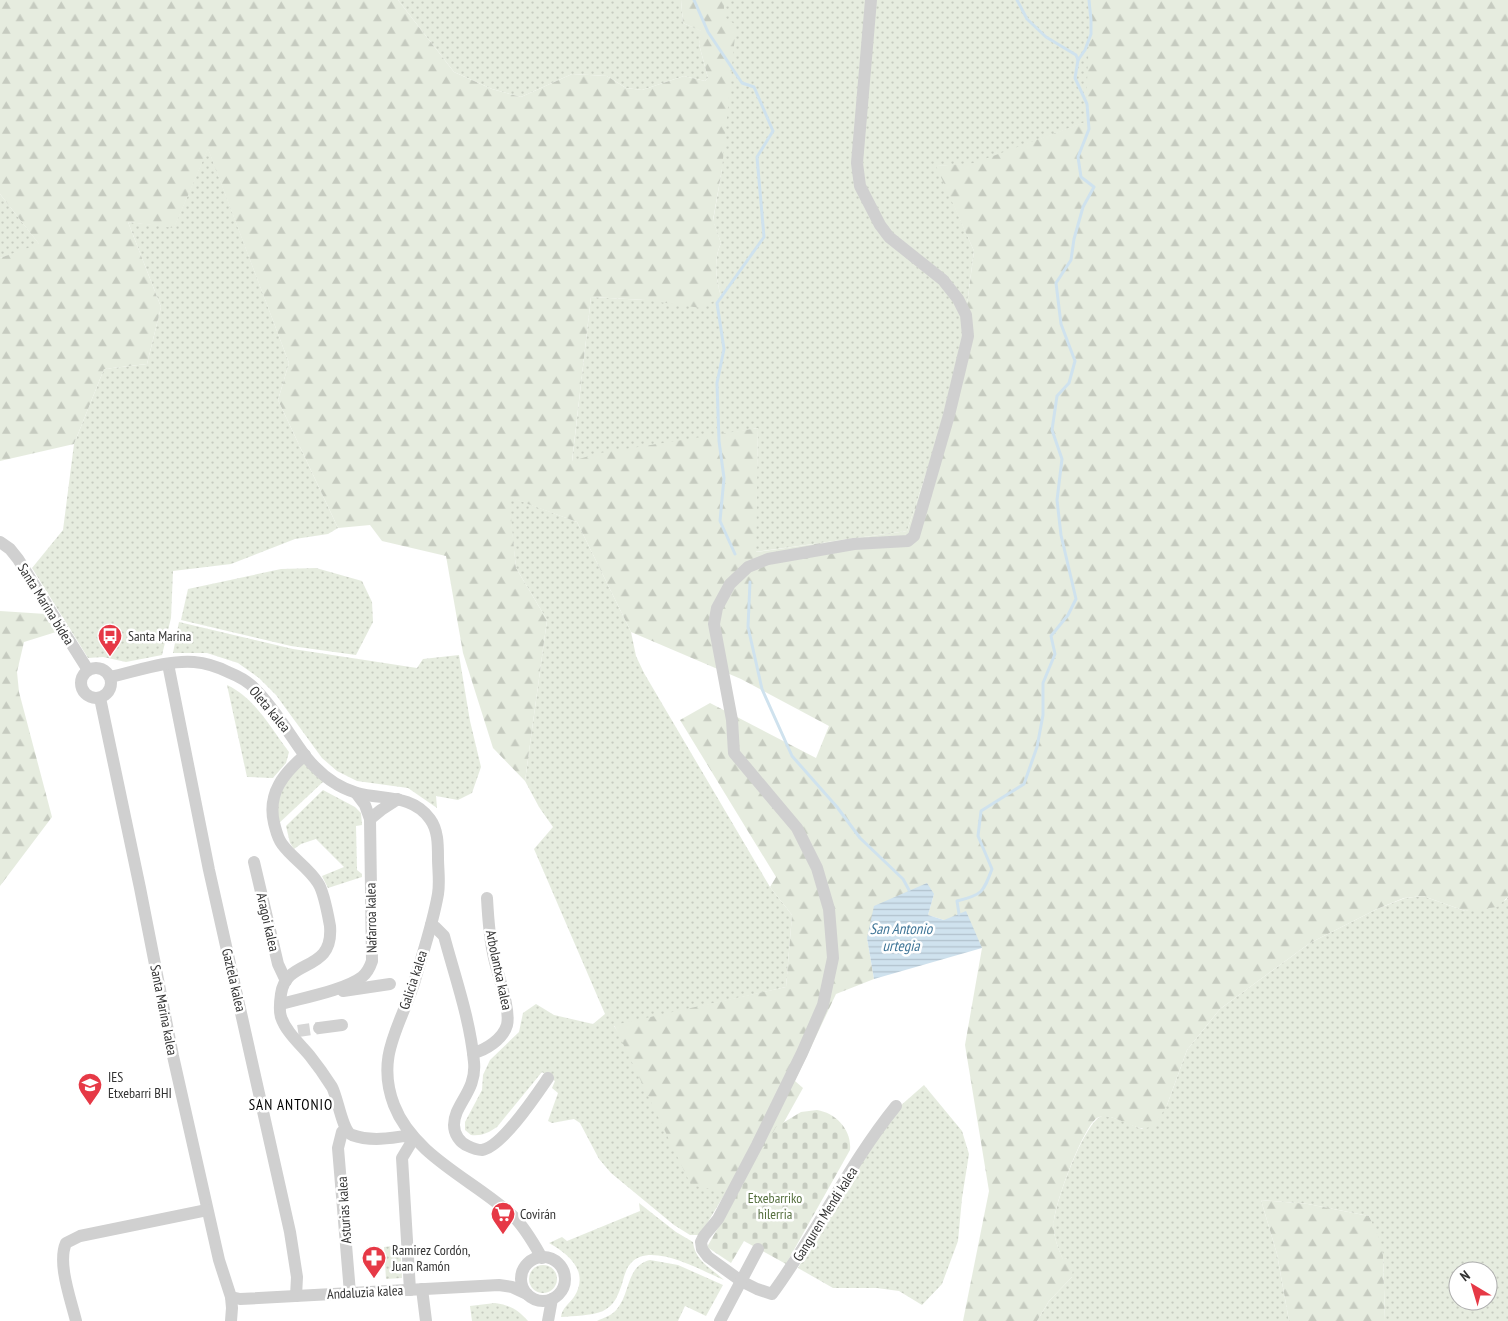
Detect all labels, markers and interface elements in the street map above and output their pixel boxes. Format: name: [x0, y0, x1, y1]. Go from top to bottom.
street label: Santa Marina bidea: [14, 560, 78, 648]
bus stop icon: Santa Marina: [97, 623, 123, 657]
place label: Santa Marina: [128, 627, 191, 645]
street label: Oleta kalea: [245, 682, 295, 736]
street label: Nafarroa kalea: [361, 883, 381, 953]
street label: Aragoi kalea: [252, 891, 284, 953]
water label: San Antonio urtegia: [870, 919, 934, 955]
street label: Arbolantxa kalea: [482, 928, 516, 1012]
street label: Gaztela kalea: [218, 947, 250, 1013]
street label: Galicia kalea: [395, 948, 431, 1012]
street label: Santa Marina kalea: [146, 963, 182, 1057]
place label: IES Etxebarri BHI: [108, 1068, 172, 1102]
school or university icon: IES Etxebarri BHI: [77, 1072, 103, 1106]
district label: SAN ANTONIO: [249, 1095, 333, 1114]
street label: Ganguren Mendi kalea: [789, 1163, 861, 1265]
street label: Asturias kalea: [333, 1176, 355, 1244]
park label: Etxebarriko hilerria: [748, 1189, 802, 1223]
supermarket icon: Covirán: [490, 1201, 516, 1235]
place label: Covirán: [520, 1205, 556, 1223]
place label: Ramirez Cordón, Juan Ramón: [391, 1241, 471, 1275]
pharmacy icon: Ramirez Cordón, Juan Ramón: [361, 1245, 387, 1279]
north arrow: [1448, 1261, 1498, 1311]
text: N: [1456, 1266, 1474, 1285]
street label: Andaluzia kalea: [327, 1281, 403, 1303]

